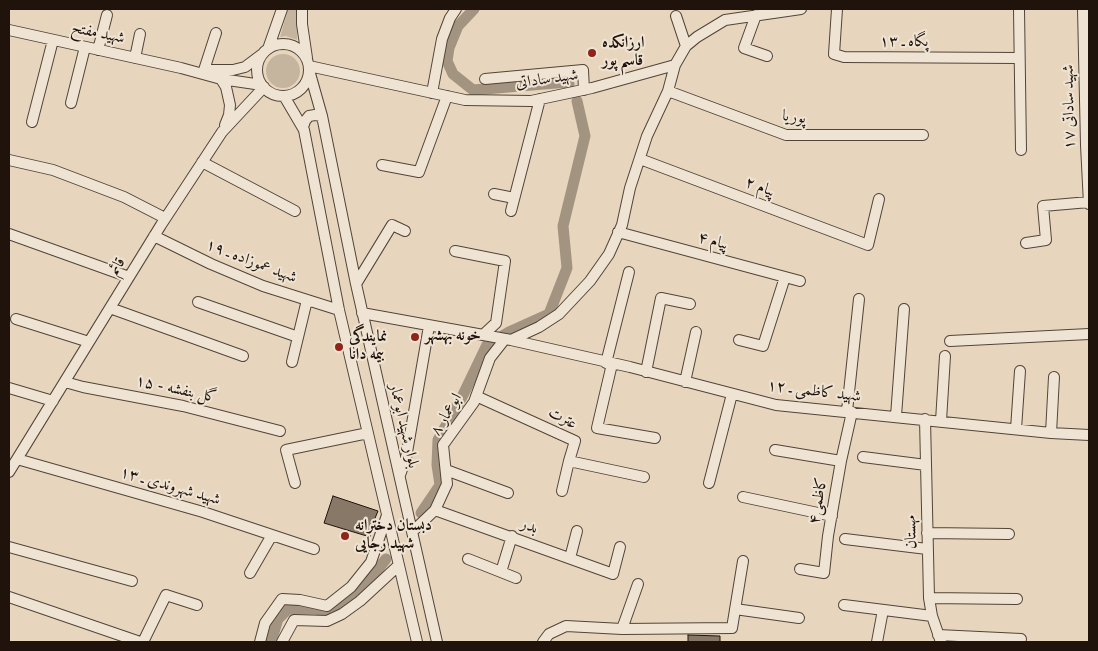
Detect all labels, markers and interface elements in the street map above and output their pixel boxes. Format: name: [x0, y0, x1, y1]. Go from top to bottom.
street label: شهید مفتح: [70, 19, 126, 49]
street label: پگاه ـ ۱۳: [880, 33, 928, 53]
place label: ارزانکده قاسم پور: [602, 34, 645, 72]
marker: ارزانکده قاسم پور: [586, 47, 598, 59]
street label: شهید ساداتی ۱۷: [1060, 64, 1080, 150]
street label: شهید ساداتی: [515, 66, 579, 94]
street label: پوریا: [781, 107, 807, 129]
street label: پیام ۲: [742, 173, 778, 203]
street label: پیام ۴: [696, 229, 730, 255]
street label: شهید عموزاده ـ ۱۹: [203, 236, 299, 288]
street label: قائم: [105, 254, 131, 280]
place label: خونه بهشهر: [425, 327, 481, 347]
place label: نمایندگی بیمه دانا: [349, 328, 387, 366]
marker: خونه بهشهر: [409, 331, 421, 343]
marker: نمایندگی بیمه دانا: [333, 341, 345, 353]
street label: گل بنفشه - ۱۵: [134, 372, 218, 408]
street label: شهید کاظمی ـ ۱۲: [766, 377, 862, 407]
street label: بلوار شهید ابوعمار: [384, 382, 422, 470]
street label: ابوعمار ۸: [427, 390, 467, 440]
street label: عترت: [544, 404, 580, 434]
street label: شهید شهروندی ـ ۱۳: [118, 464, 222, 510]
street label: کاظمی۴: [805, 476, 833, 526]
street label: بدر: [518, 515, 540, 539]
street label: مهستان: [902, 515, 922, 549]
place label: دبستان دخترانه شهید رجایی: [355, 517, 432, 555]
marker: دبستان دخترانه شهید رجایی: [339, 530, 351, 542]

